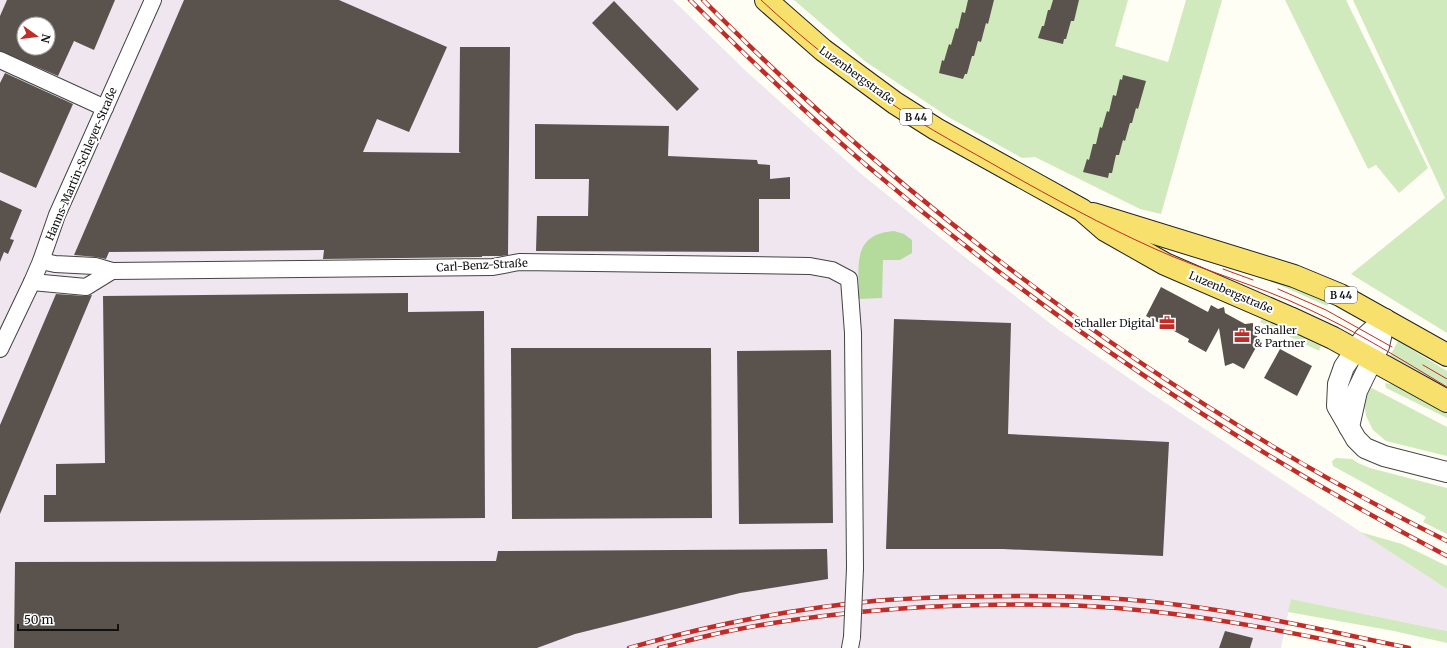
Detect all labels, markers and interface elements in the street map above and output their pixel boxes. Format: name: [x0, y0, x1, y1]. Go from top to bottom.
north arrow: [16, 16, 56, 56]
text: N: [38, 33, 54, 45]
street label: Luzenbergstraße: [817, 43, 898, 107]
street label: Hanns-Martin-Schleyer-Straße: [42, 85, 120, 243]
road number: B 44: [900, 109, 932, 125]
street label: Carl-Benz-Straße: [436, 256, 528, 274]
street label: Luzenbergstraße: [1187, 268, 1275, 316]
road number: B 44: [1325, 287, 1357, 303]
office icon: Schaller Digital: [1158, 314, 1176, 332]
place label: Schaller Digital: [1074, 316, 1156, 330]
place label: Schaller & Partner: [1254, 323, 1305, 350]
office icon: Schaller & Partner: [1233, 327, 1251, 345]
scale bar: [18, 606, 118, 632]
text: 50 m: [24, 612, 53, 627]

